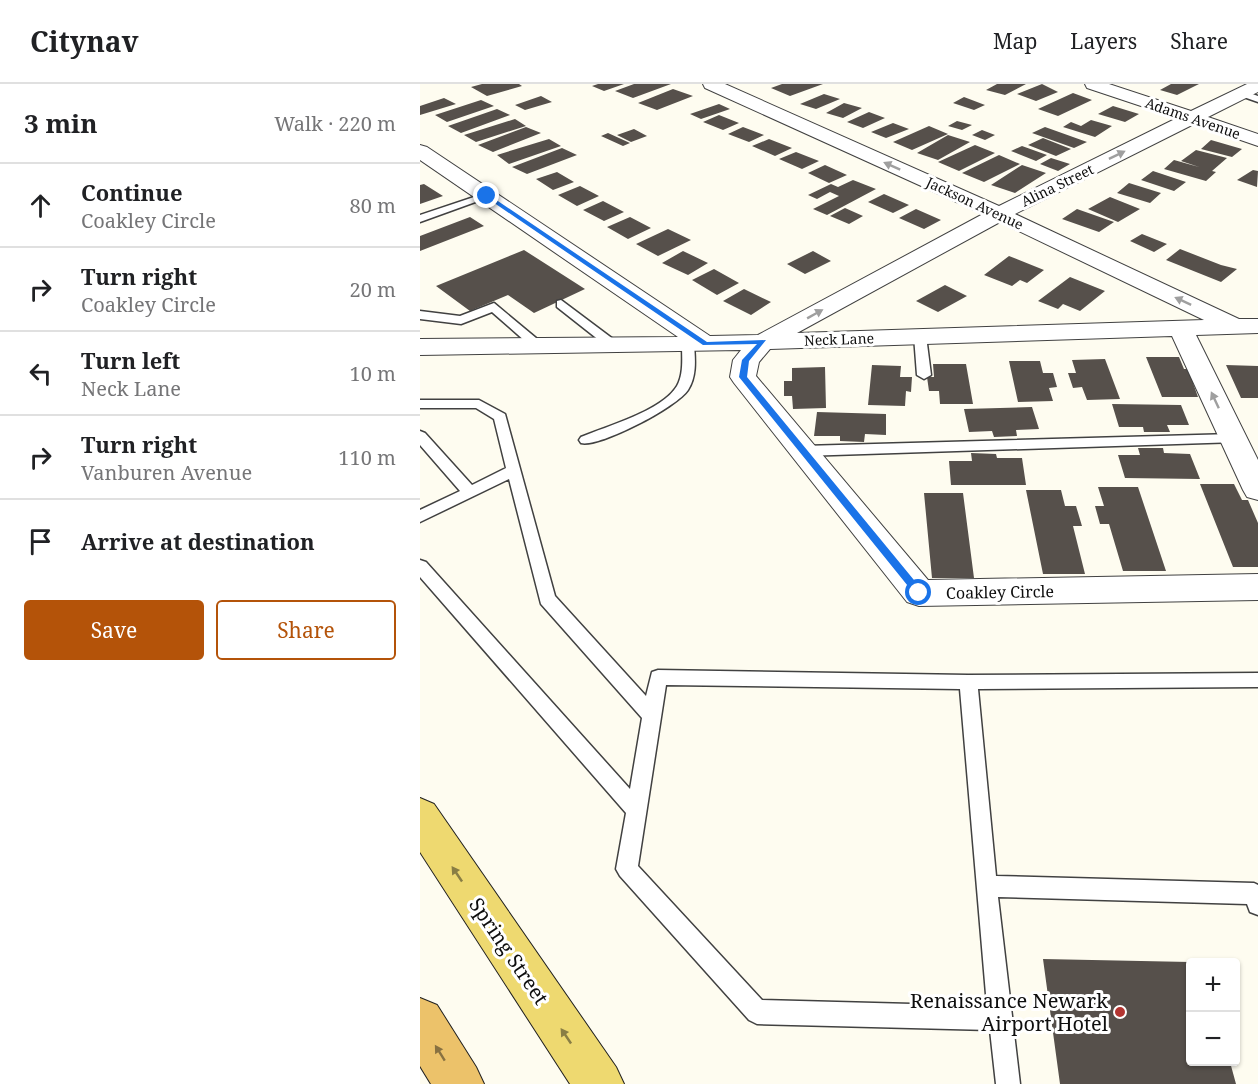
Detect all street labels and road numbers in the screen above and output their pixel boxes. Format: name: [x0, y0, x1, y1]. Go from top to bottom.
street label: Adams Avenue: [1143, 93, 1243, 143]
street label: Alina Street: [1018, 159, 1096, 211]
street label: Jackson Avenue: [922, 172, 1027, 234]
street label: Neck Lane: [804, 328, 874, 350]
street label: Coakley Circle: [946, 580, 1054, 604]
street label: Spring Street: [463, 892, 555, 1010]

